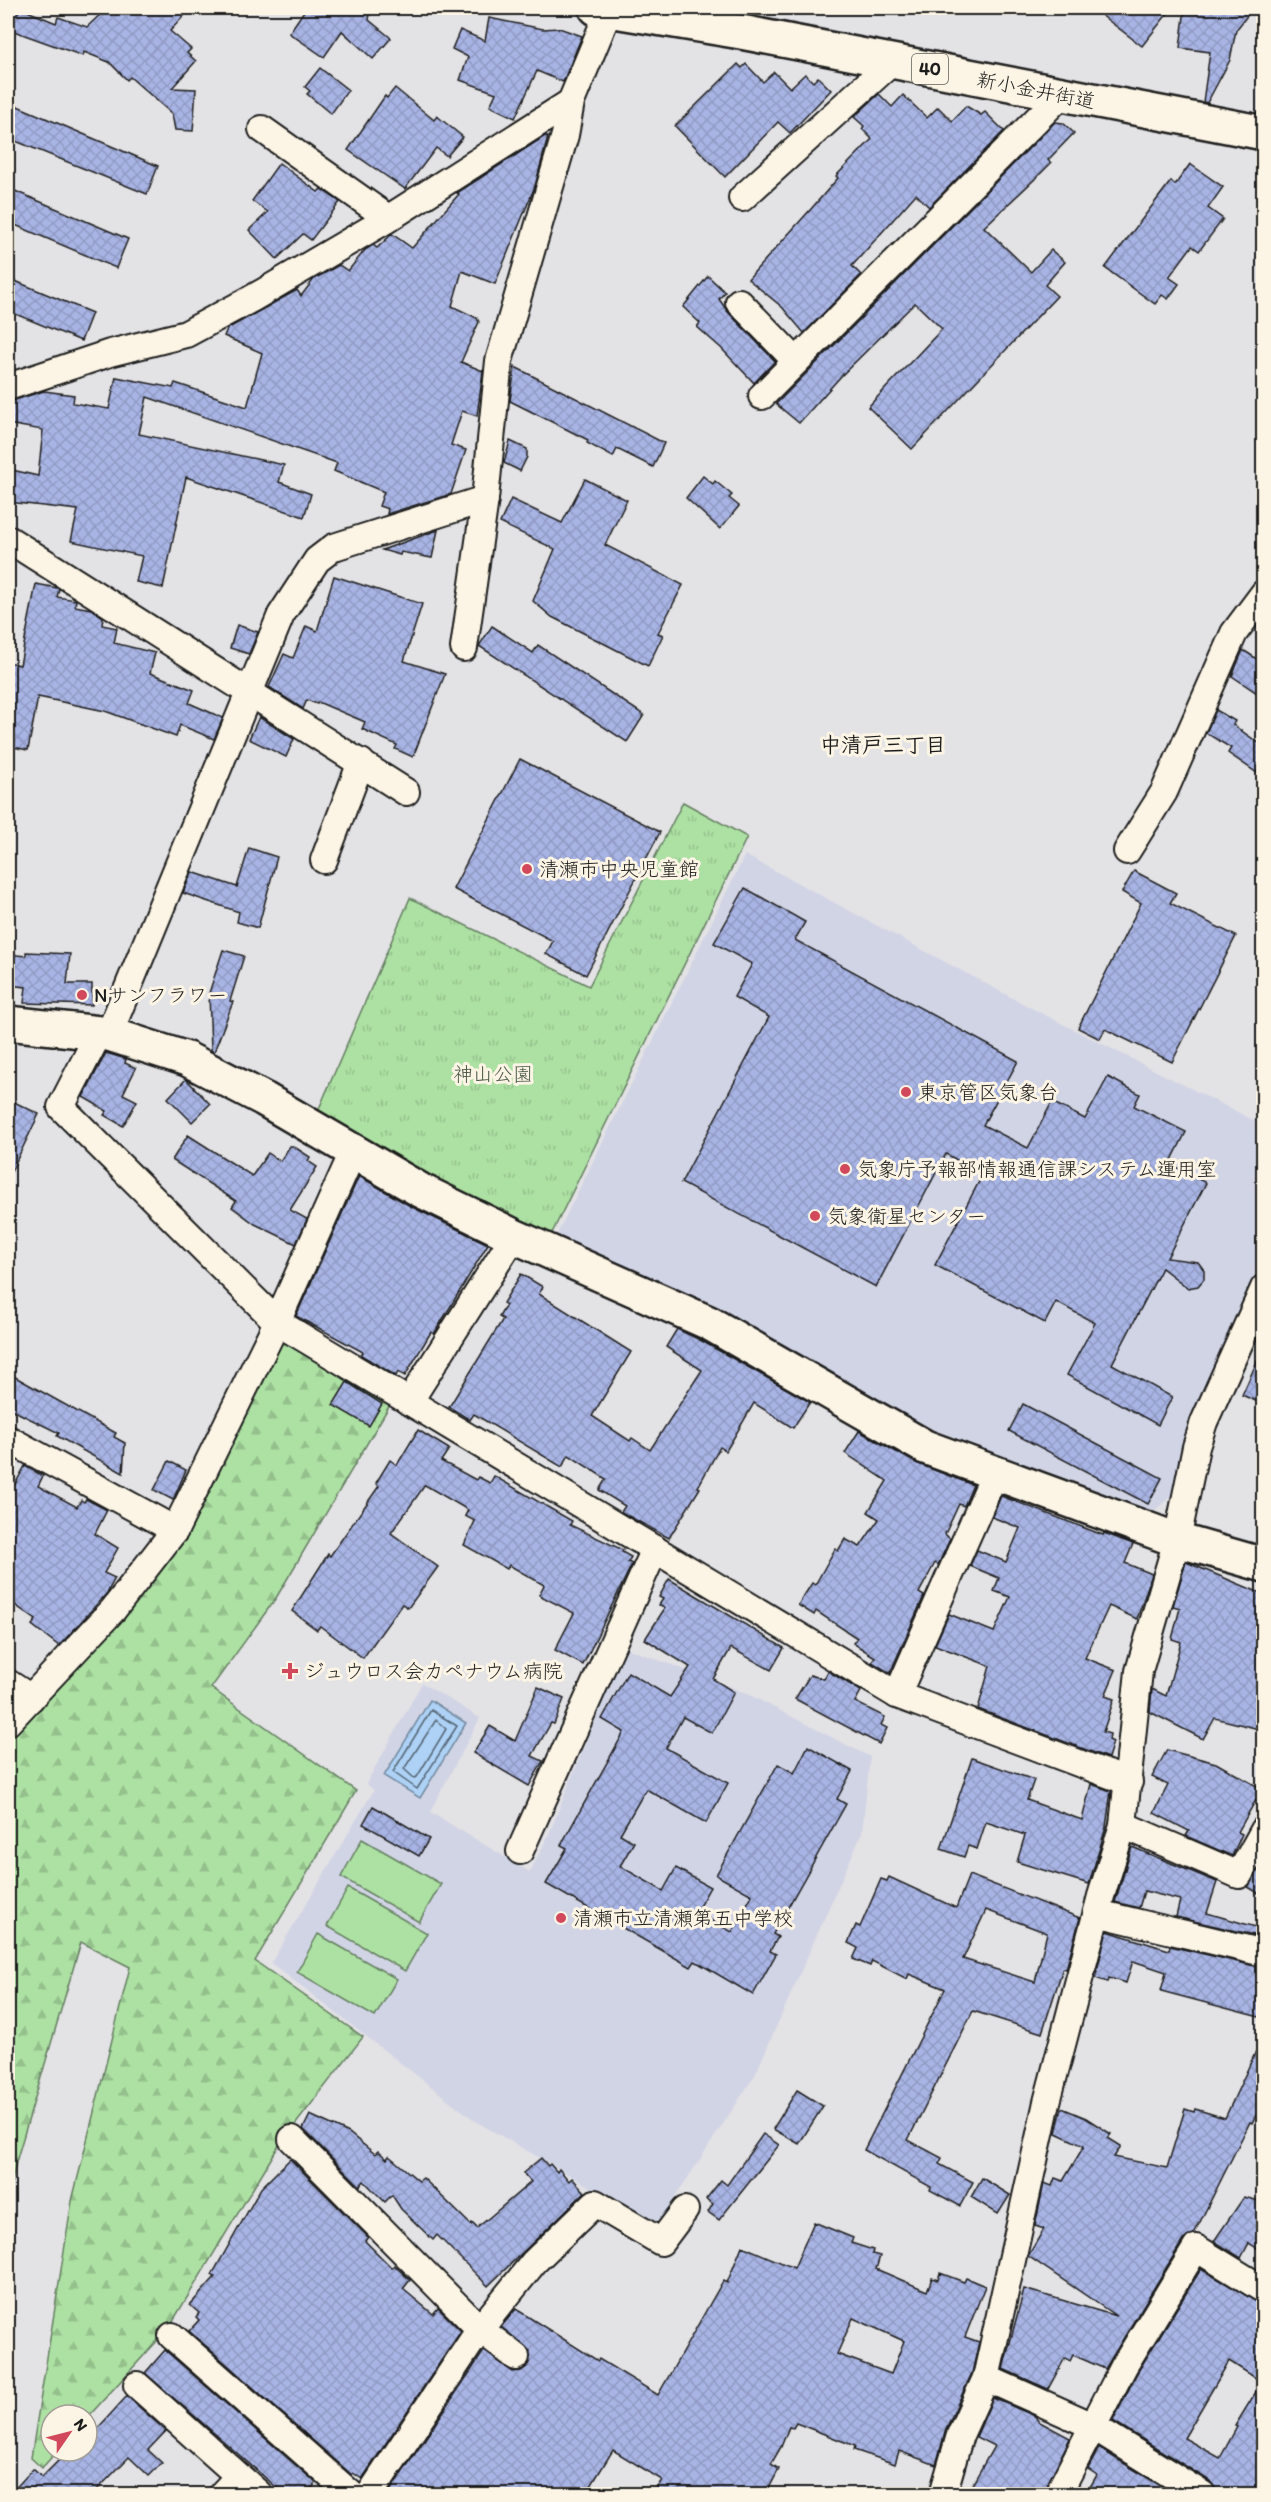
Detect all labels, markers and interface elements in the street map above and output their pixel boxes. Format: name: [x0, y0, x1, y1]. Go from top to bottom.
road number: 40: [912, 54, 948, 84]
street label: 新小金井街道: [975, 67, 1097, 113]
district label: 中清戸三丁目: [820, 732, 946, 757]
place label: 清瀬市中央児童館: [539, 857, 699, 881]
marker: 清瀬市中央児童館: [520, 862, 534, 876]
place label: Nサンフラワー: [94, 983, 228, 1007]
marker: Nサンフラワー: [75, 988, 89, 1002]
park label: 神山公園: [453, 1062, 533, 1086]
place label: 東京管区気象台: [918, 1080, 1058, 1104]
marker: 東京管区気象台: [899, 1085, 913, 1099]
place label: 気象庁予報部情報通信課システム運用室: [857, 1157, 1217, 1181]
marker: 気象庁予報部情報通信課システム運用室: [838, 1162, 852, 1176]
place label: 気象衛星センター: [827, 1204, 986, 1228]
marker: 気象衛星センター: [808, 1209, 822, 1223]
place label: ジュウロス会カペナウム病院: [304, 1659, 563, 1683]
marker: ジュウロス会カペナウム病院: [281, 1662, 299, 1680]
place label: 清瀬市立清瀬第五中学校: [573, 1906, 793, 1930]
marker: 清瀬市立清瀬第五中学校: [554, 1911, 568, 1925]
north arrow: [39, 2403, 99, 2463]
text: N: [70, 2415, 92, 2435]

